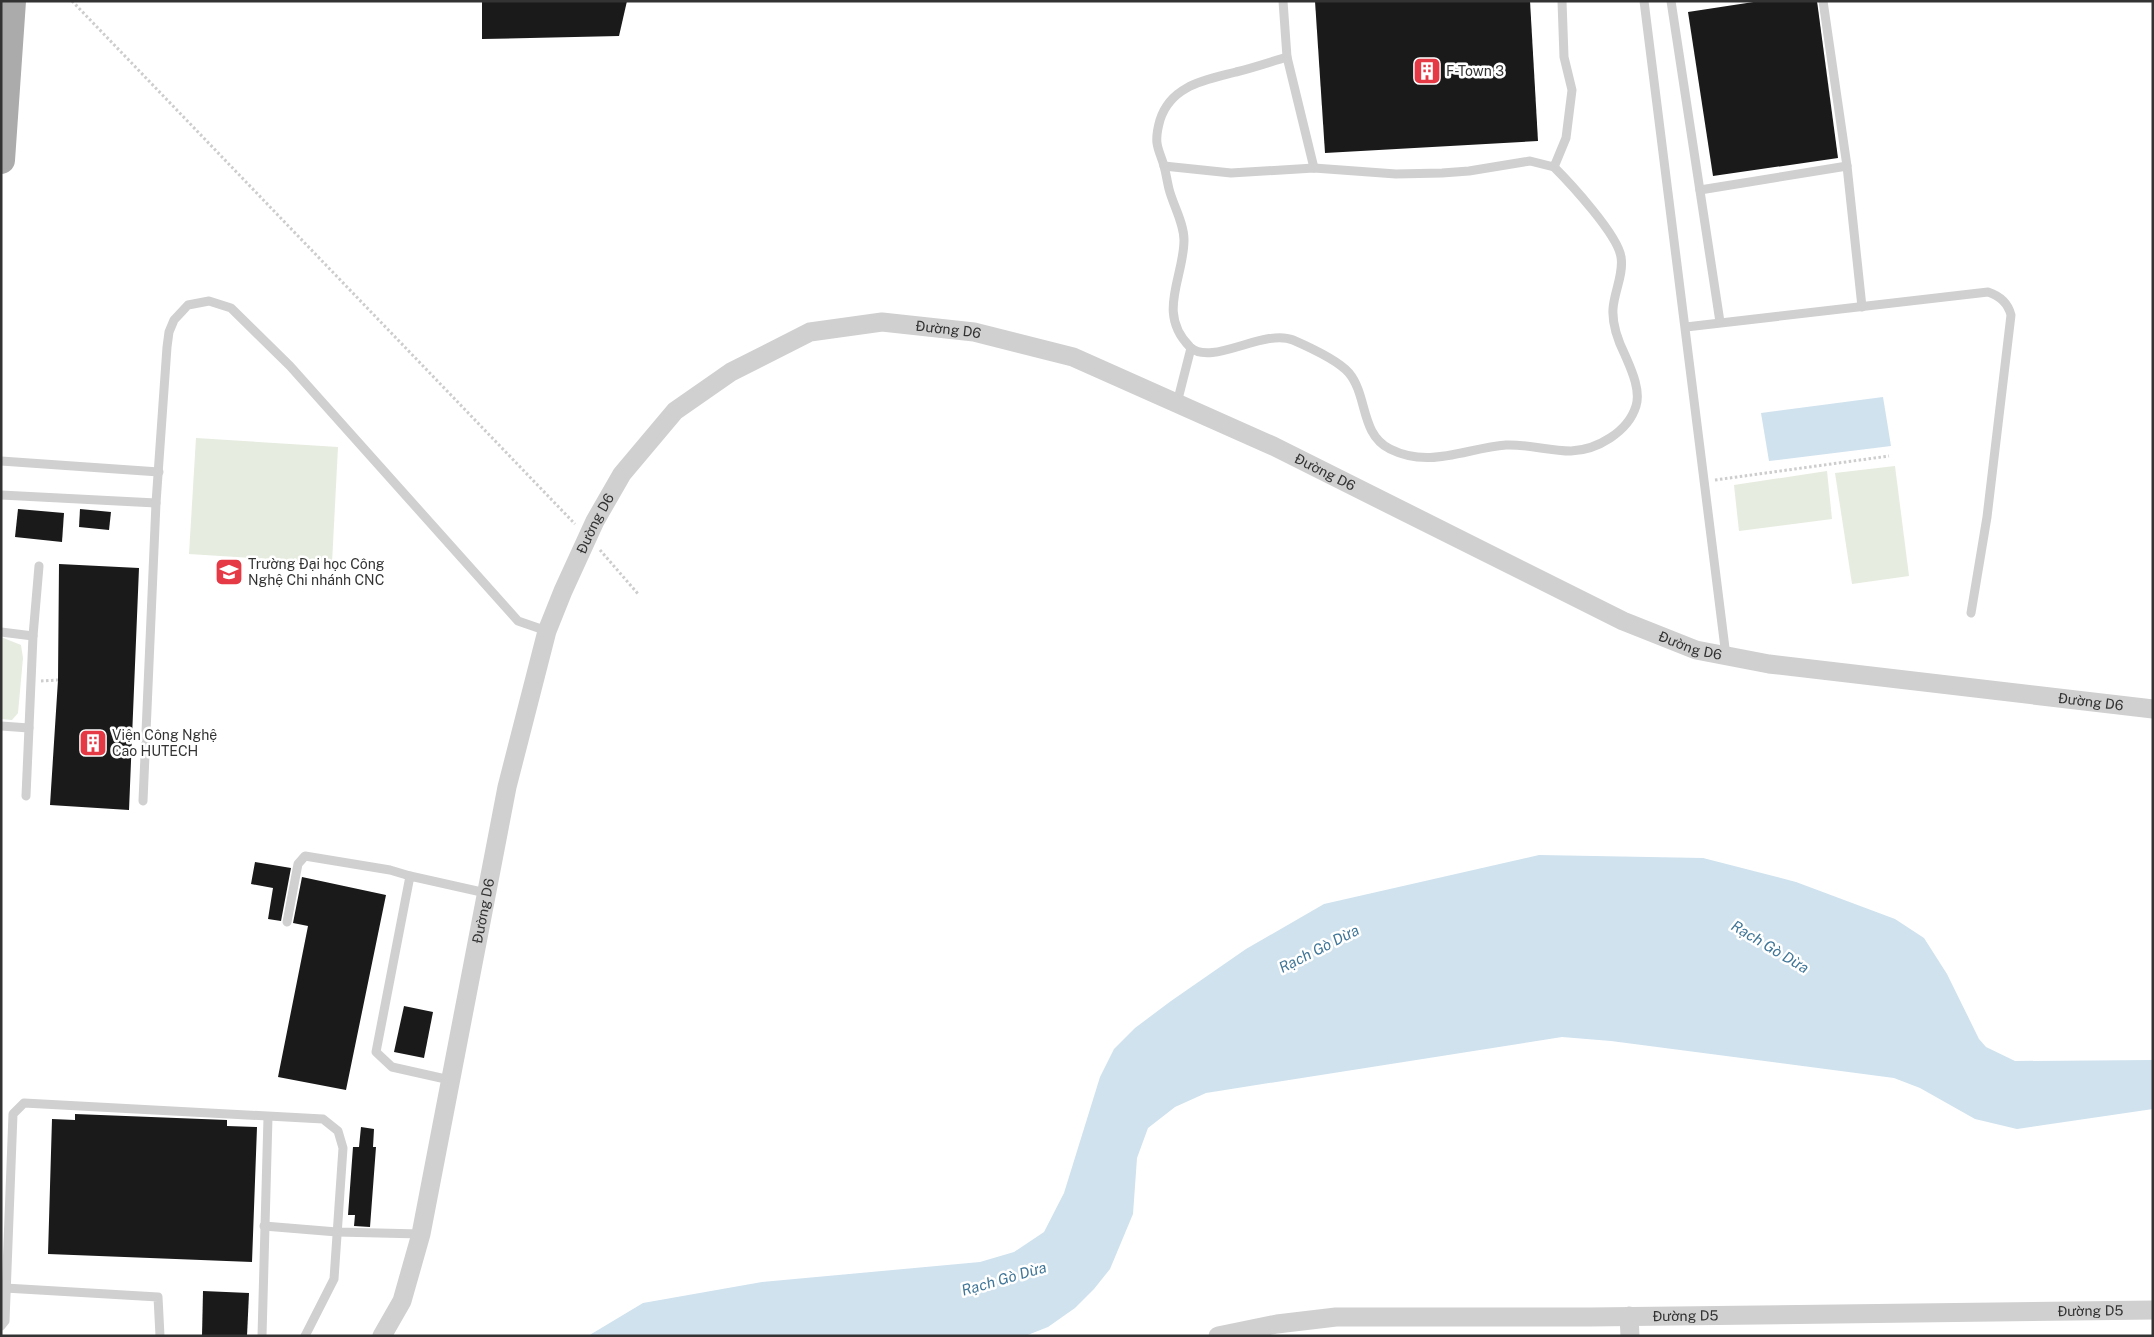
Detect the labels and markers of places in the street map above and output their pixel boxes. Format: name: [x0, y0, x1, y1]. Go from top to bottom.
building icon: F-Town 3: [1412, 56, 1442, 86]
place label: F-Town 3: [1446, 63, 1504, 79]
place label: Trường Đại học Công Nghệ Chi nhánh CNC: [248, 556, 385, 588]
school or university icon: Trường Đại học Công Nghệ Chi nhánh CNC: [214, 557, 244, 587]
place label: Viện Công Nghệ Cao HUTECH: [112, 727, 217, 759]
building icon: Viện Công Nghệ Cao HUTECH: [78, 728, 108, 758]

